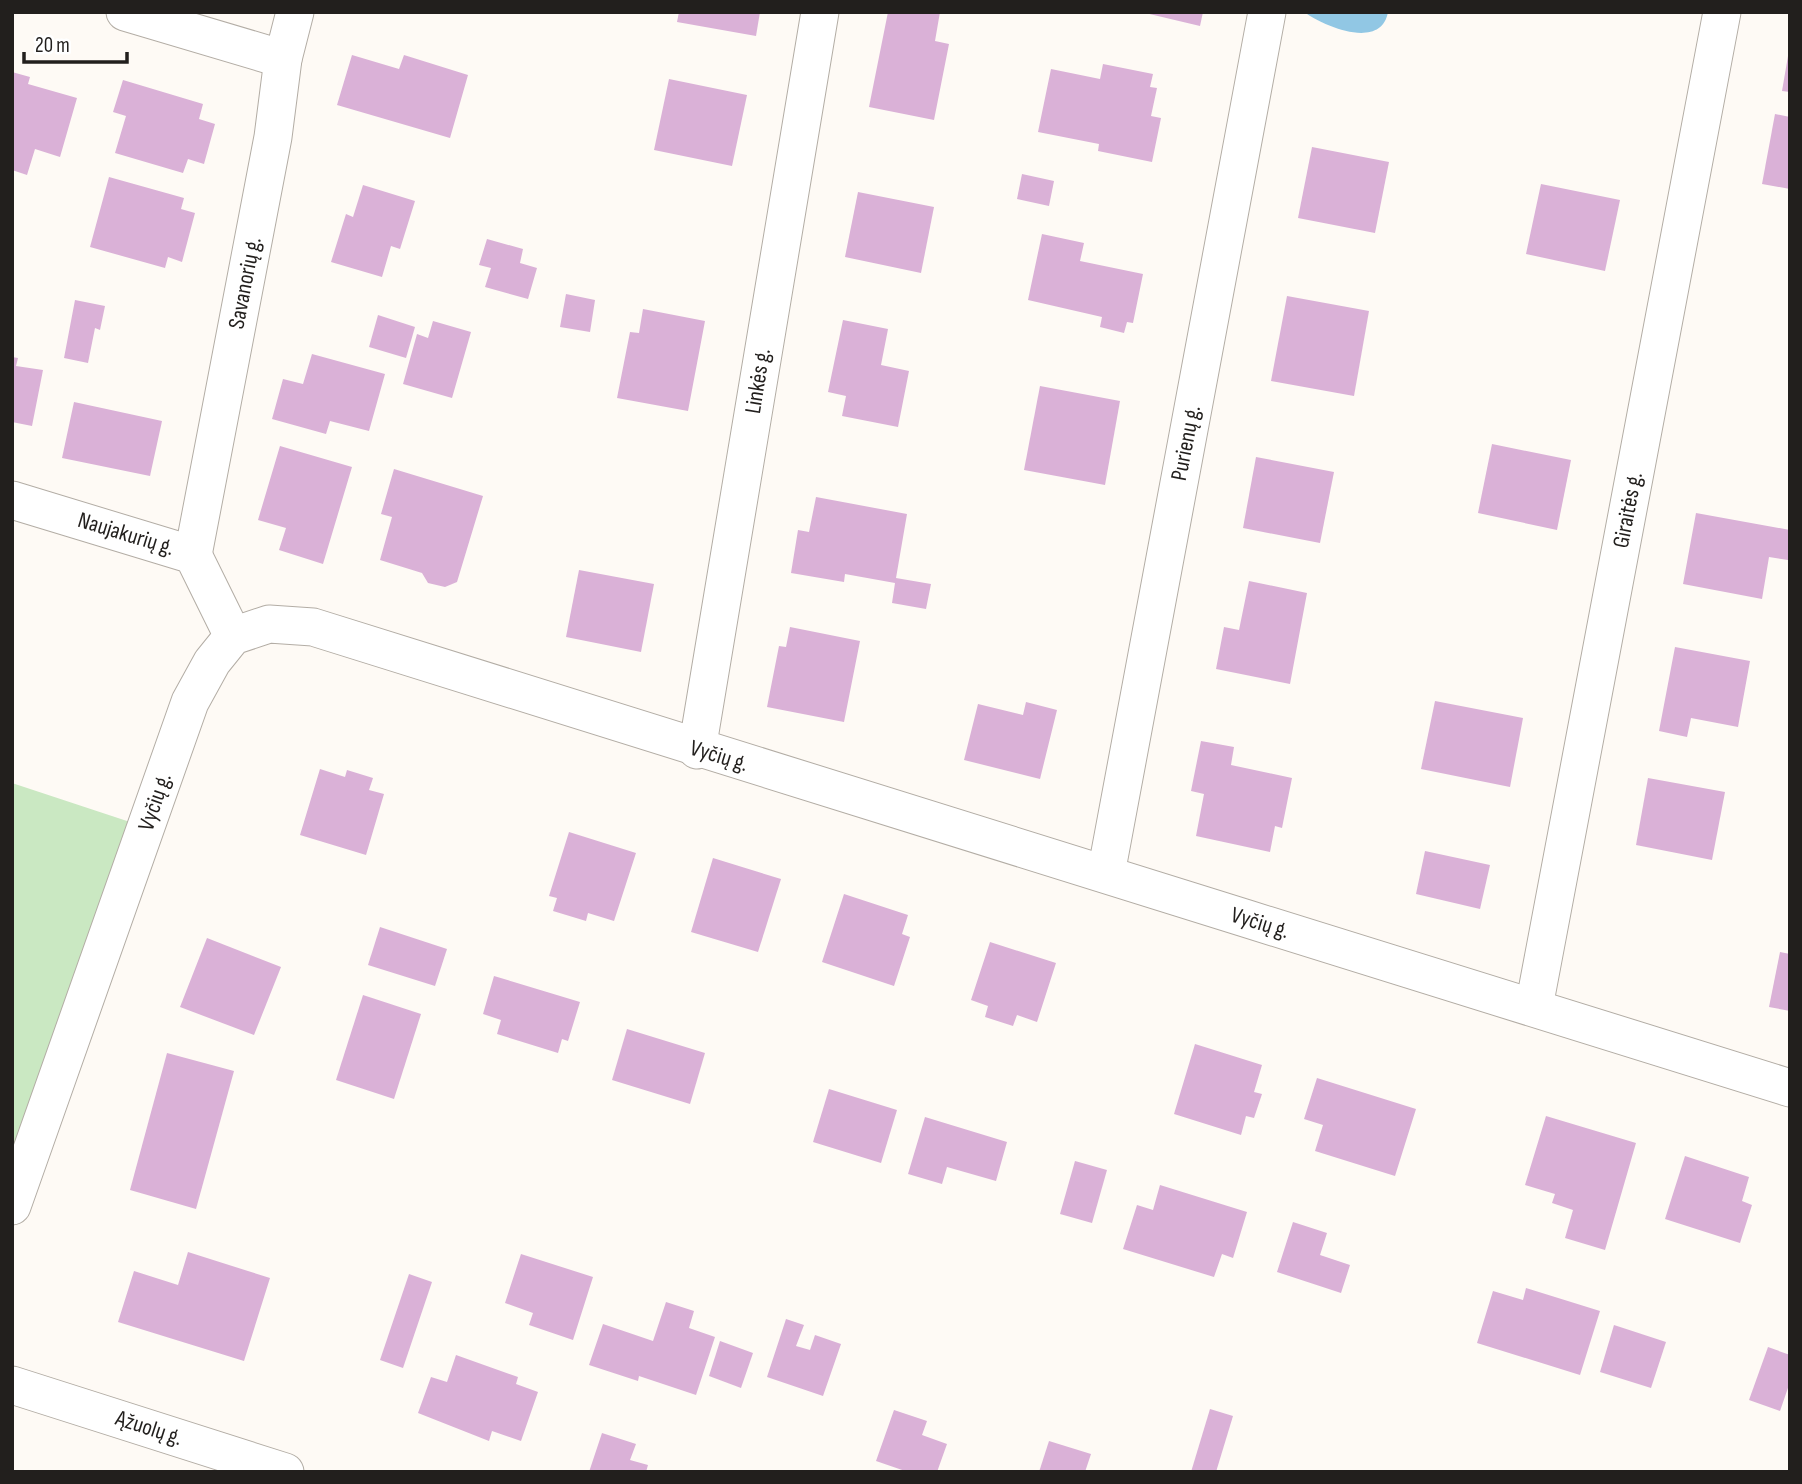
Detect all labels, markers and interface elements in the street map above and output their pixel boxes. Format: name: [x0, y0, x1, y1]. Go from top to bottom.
scale bar: [24, 21, 128, 65]
text: 20 m: [35, 33, 70, 58]
street label: Savanorių g.: [222, 235, 268, 331]
street label: Linkės g.: [739, 346, 777, 416]
street label: Purienų g.: [1165, 403, 1207, 483]
street label: Giraitės g.: [1607, 470, 1649, 550]
street label: Naujakurių g.: [74, 506, 178, 562]
street label: Vyčių g.: [687, 734, 751, 778]
street label: Vyčių g.: [132, 769, 178, 835]
street label: Vyčių g.: [1228, 901, 1292, 945]
street label: Ąžuolų g.: [111, 1404, 186, 1452]

